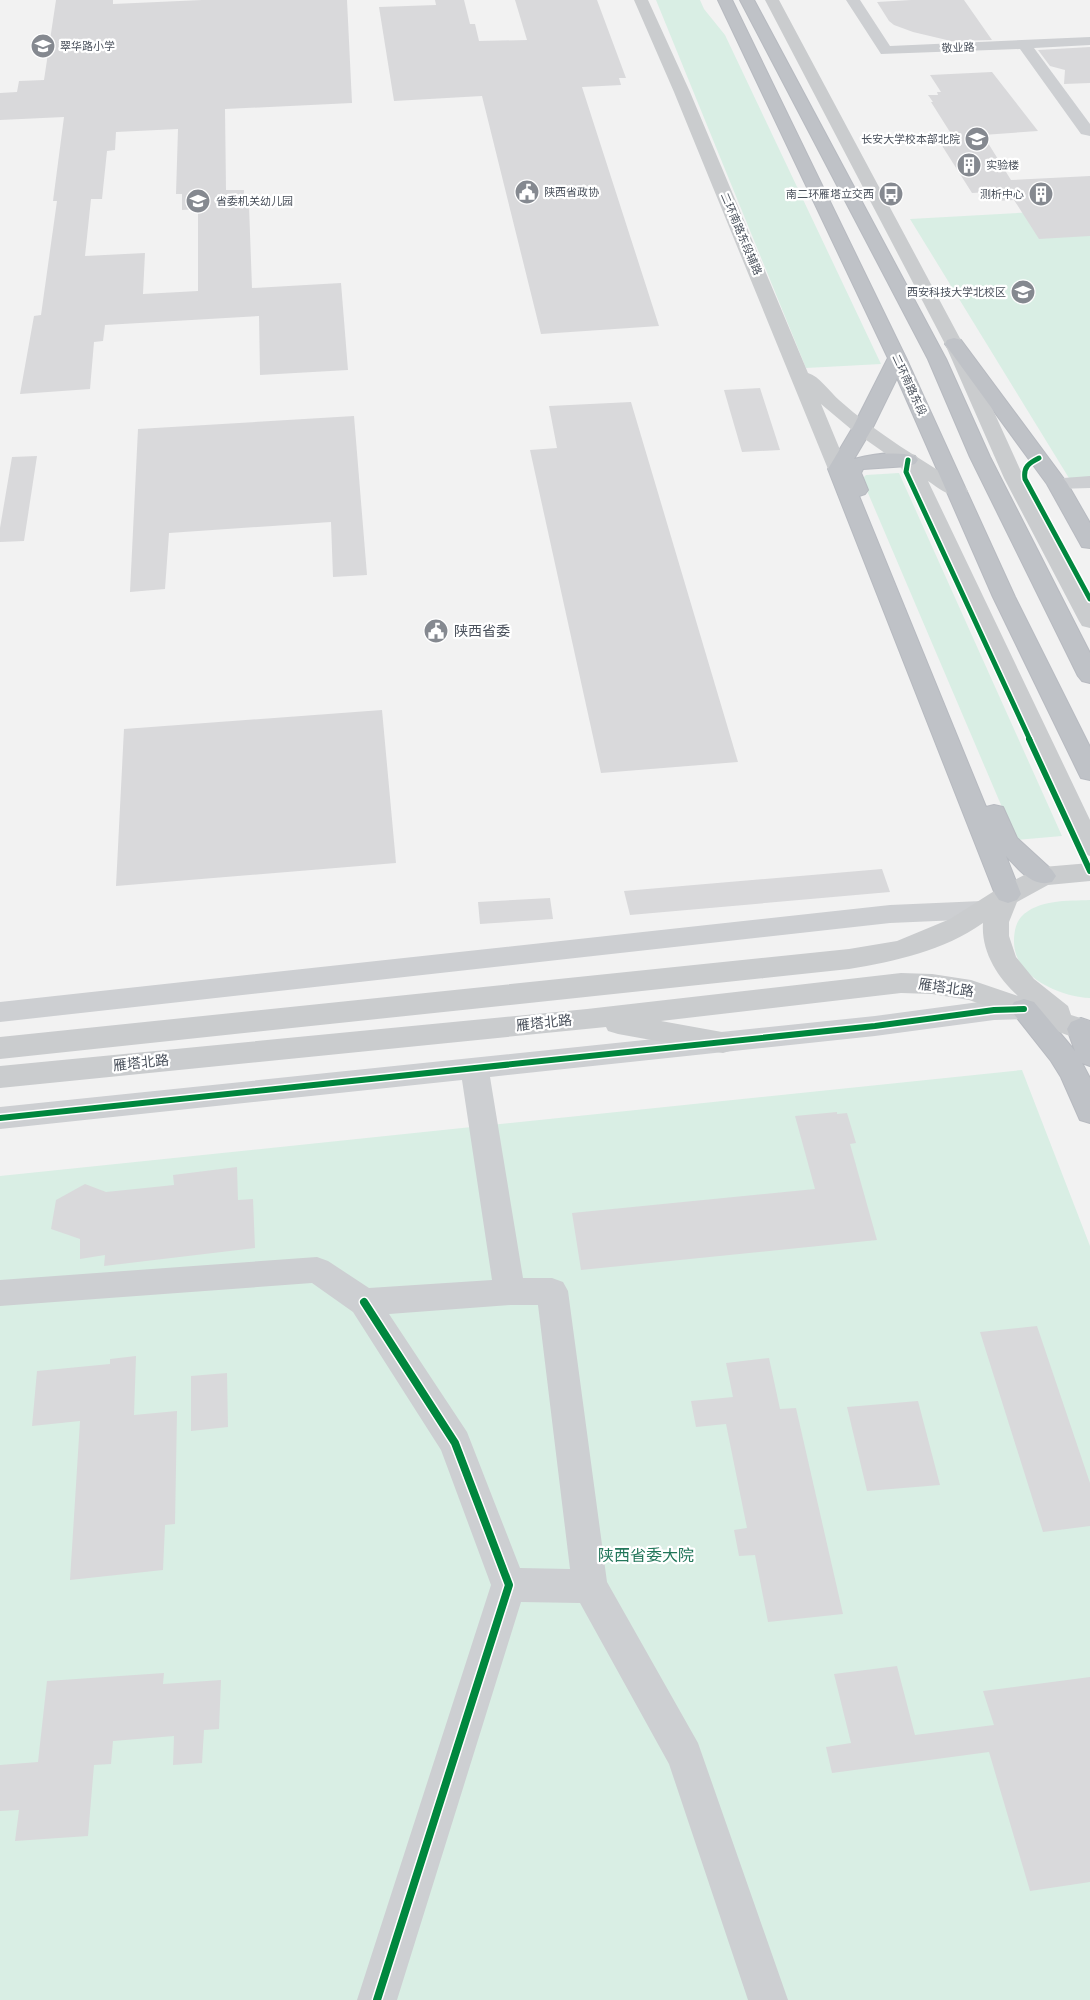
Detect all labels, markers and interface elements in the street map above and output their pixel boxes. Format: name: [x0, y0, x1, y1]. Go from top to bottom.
school or university icon: 翠华路小学: [30, 33, 56, 59]
place label: 翠华路小学: [60, 40, 115, 53]
street label: 敬业路: [941, 41, 975, 55]
school or university icon: 长安大学校本部北院: [964, 126, 990, 152]
place label: 长安大学校本部北院: [861, 133, 960, 146]
building icon: 实验楼: [956, 152, 982, 178]
place label: 实验楼: [986, 159, 1019, 172]
public building icon: 陕西省政协: [514, 179, 540, 205]
bus stop icon: 南二环雁塔立交西: [878, 181, 904, 207]
building icon: 测析中心: [1028, 181, 1054, 207]
place label: 陕西省政协: [544, 186, 599, 199]
school or university icon: 省委机关幼儿园: [185, 188, 211, 214]
place label: 南二环雁塔立交西: [786, 188, 874, 201]
place label: 测析中心: [980, 188, 1024, 201]
street label: 二环南路东段辅路: [718, 191, 764, 277]
place label: 省委机关幼儿园: [216, 195, 293, 208]
school or university icon: 西安科技大学北校区: [1010, 279, 1036, 305]
place label: 西安科技大学北校区: [907, 286, 1006, 299]
street label: 二环南路东段: [889, 352, 929, 418]
public building icon: 陕西省委: [423, 618, 449, 644]
place label: 陕西省委: [454, 623, 510, 640]
street label: 雁塔北路: [917, 976, 975, 1000]
street label: 雁塔北路: [515, 1012, 573, 1034]
street label: 雁塔北路: [112, 1052, 170, 1074]
park label: 陕西省委大院: [598, 1546, 694, 1566]

